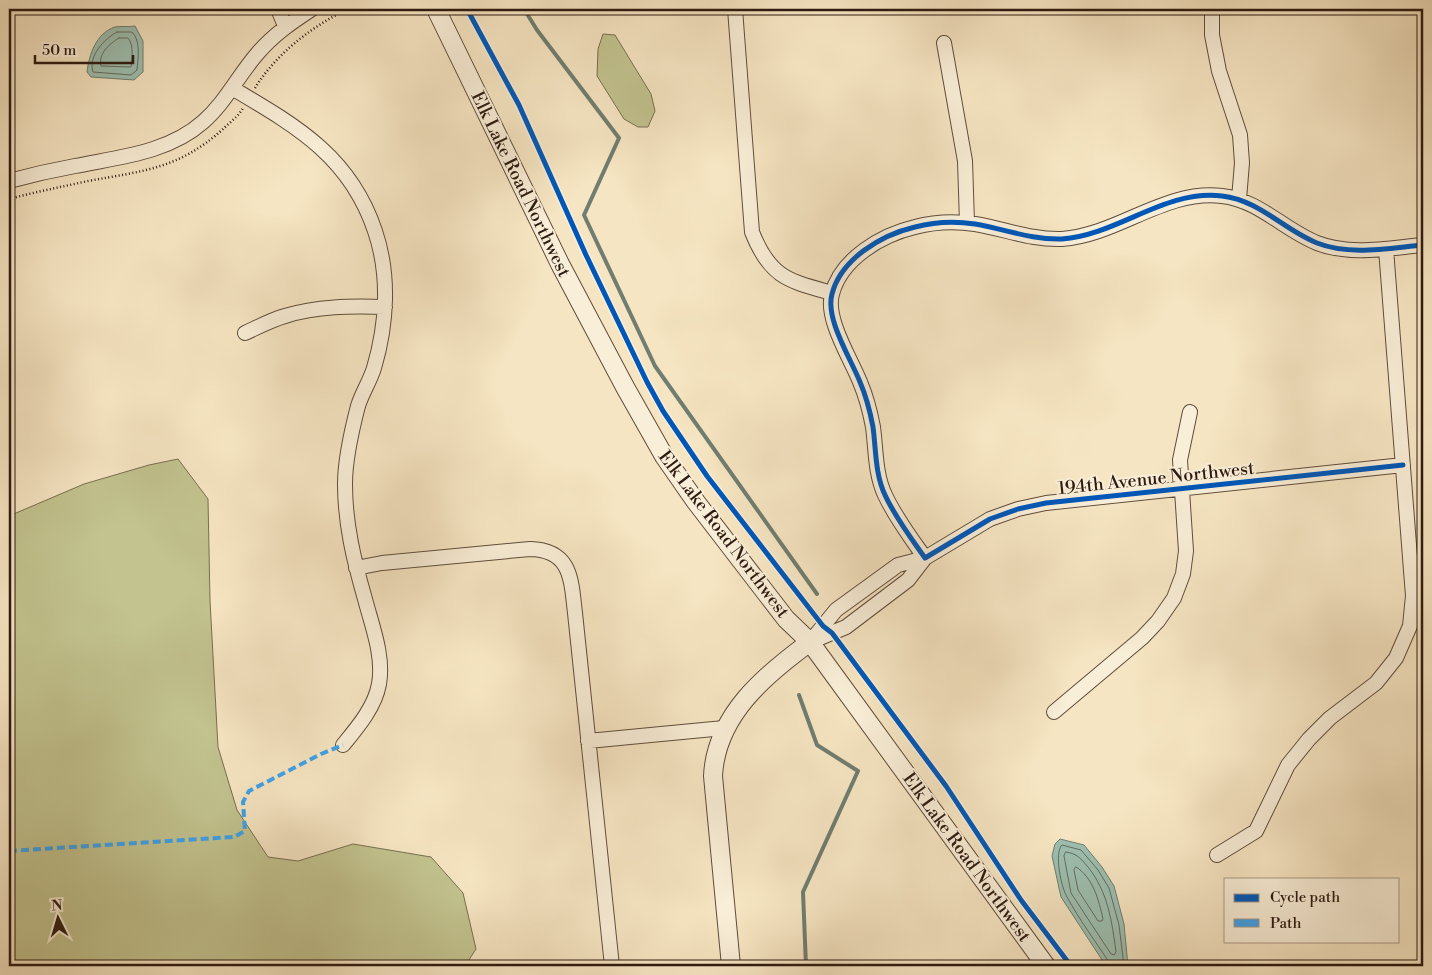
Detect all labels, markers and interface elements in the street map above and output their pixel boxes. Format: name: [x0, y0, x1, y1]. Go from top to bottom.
scale bar: [35, 32, 132, 64]
text: 50 m: [42, 41, 76, 60]
street label: Elk Lake Road Northwest: [466, 88, 576, 281]
street label: Elk Lake Road Northwest: [653, 446, 795, 623]
street label: 194th Avenue Northwest: [1057, 457, 1256, 500]
street label: Elk Lake Road Northwest: [897, 768, 1036, 947]
legend: [1224, 878, 1400, 942]
text: Cycle path: [1270, 888, 1340, 907]
north arrow: [32, 892, 82, 942]
text: N: [51, 897, 63, 915]
text: Path: [1270, 914, 1302, 933]

